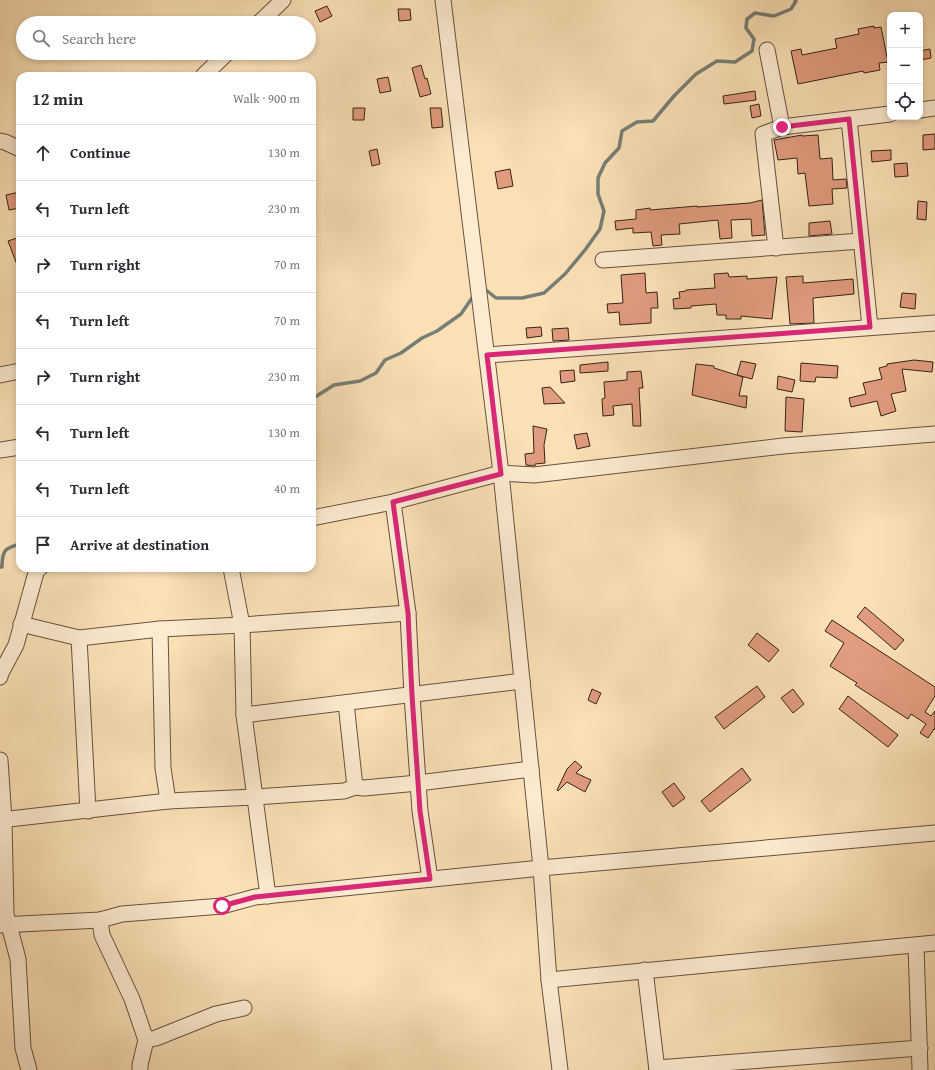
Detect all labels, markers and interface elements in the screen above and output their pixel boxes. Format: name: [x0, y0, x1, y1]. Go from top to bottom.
map controls: [887, 12, 923, 120]
button: +: [887, 12, 923, 48]
search box: [16, 16, 316, 60]
icon: search: [30, 27, 52, 49]
text: Search here: [62, 28, 136, 49]
button: −: [887, 48, 923, 84]
button: locate: [887, 84, 923, 120]
text: 12 min: [32, 86, 83, 111]
text: Walk · 900 m: [233, 89, 300, 108]
route end: [773, 118, 791, 136]
icon: ahead: [32, 142, 54, 164]
text: Continue: [70, 142, 131, 163]
text: 130 m: [268, 143, 300, 162]
icon: left: [32, 198, 54, 220]
text: Turn left: [70, 198, 129, 219]
text: 230 m: [268, 199, 300, 218]
icon: right: [32, 254, 54, 276]
text: Turn right: [70, 254, 141, 275]
text: 70 m: [274, 255, 300, 274]
icon: left: [32, 310, 54, 332]
text: Turn left: [70, 310, 129, 331]
text: 70 m: [274, 311, 300, 330]
icon: right: [32, 366, 54, 388]
text: Turn right: [70, 366, 141, 387]
text: 230 m: [268, 367, 300, 386]
icon: left: [32, 422, 54, 444]
text: Turn left: [70, 422, 129, 443]
text: 130 m: [268, 423, 300, 442]
icon: left: [32, 478, 54, 500]
text: Turn left: [70, 478, 129, 499]
text: 40 m: [274, 479, 300, 498]
icon: arrive: [32, 534, 54, 556]
text: Arrive at destination: [70, 534, 209, 555]
route start: [213, 897, 231, 915]

